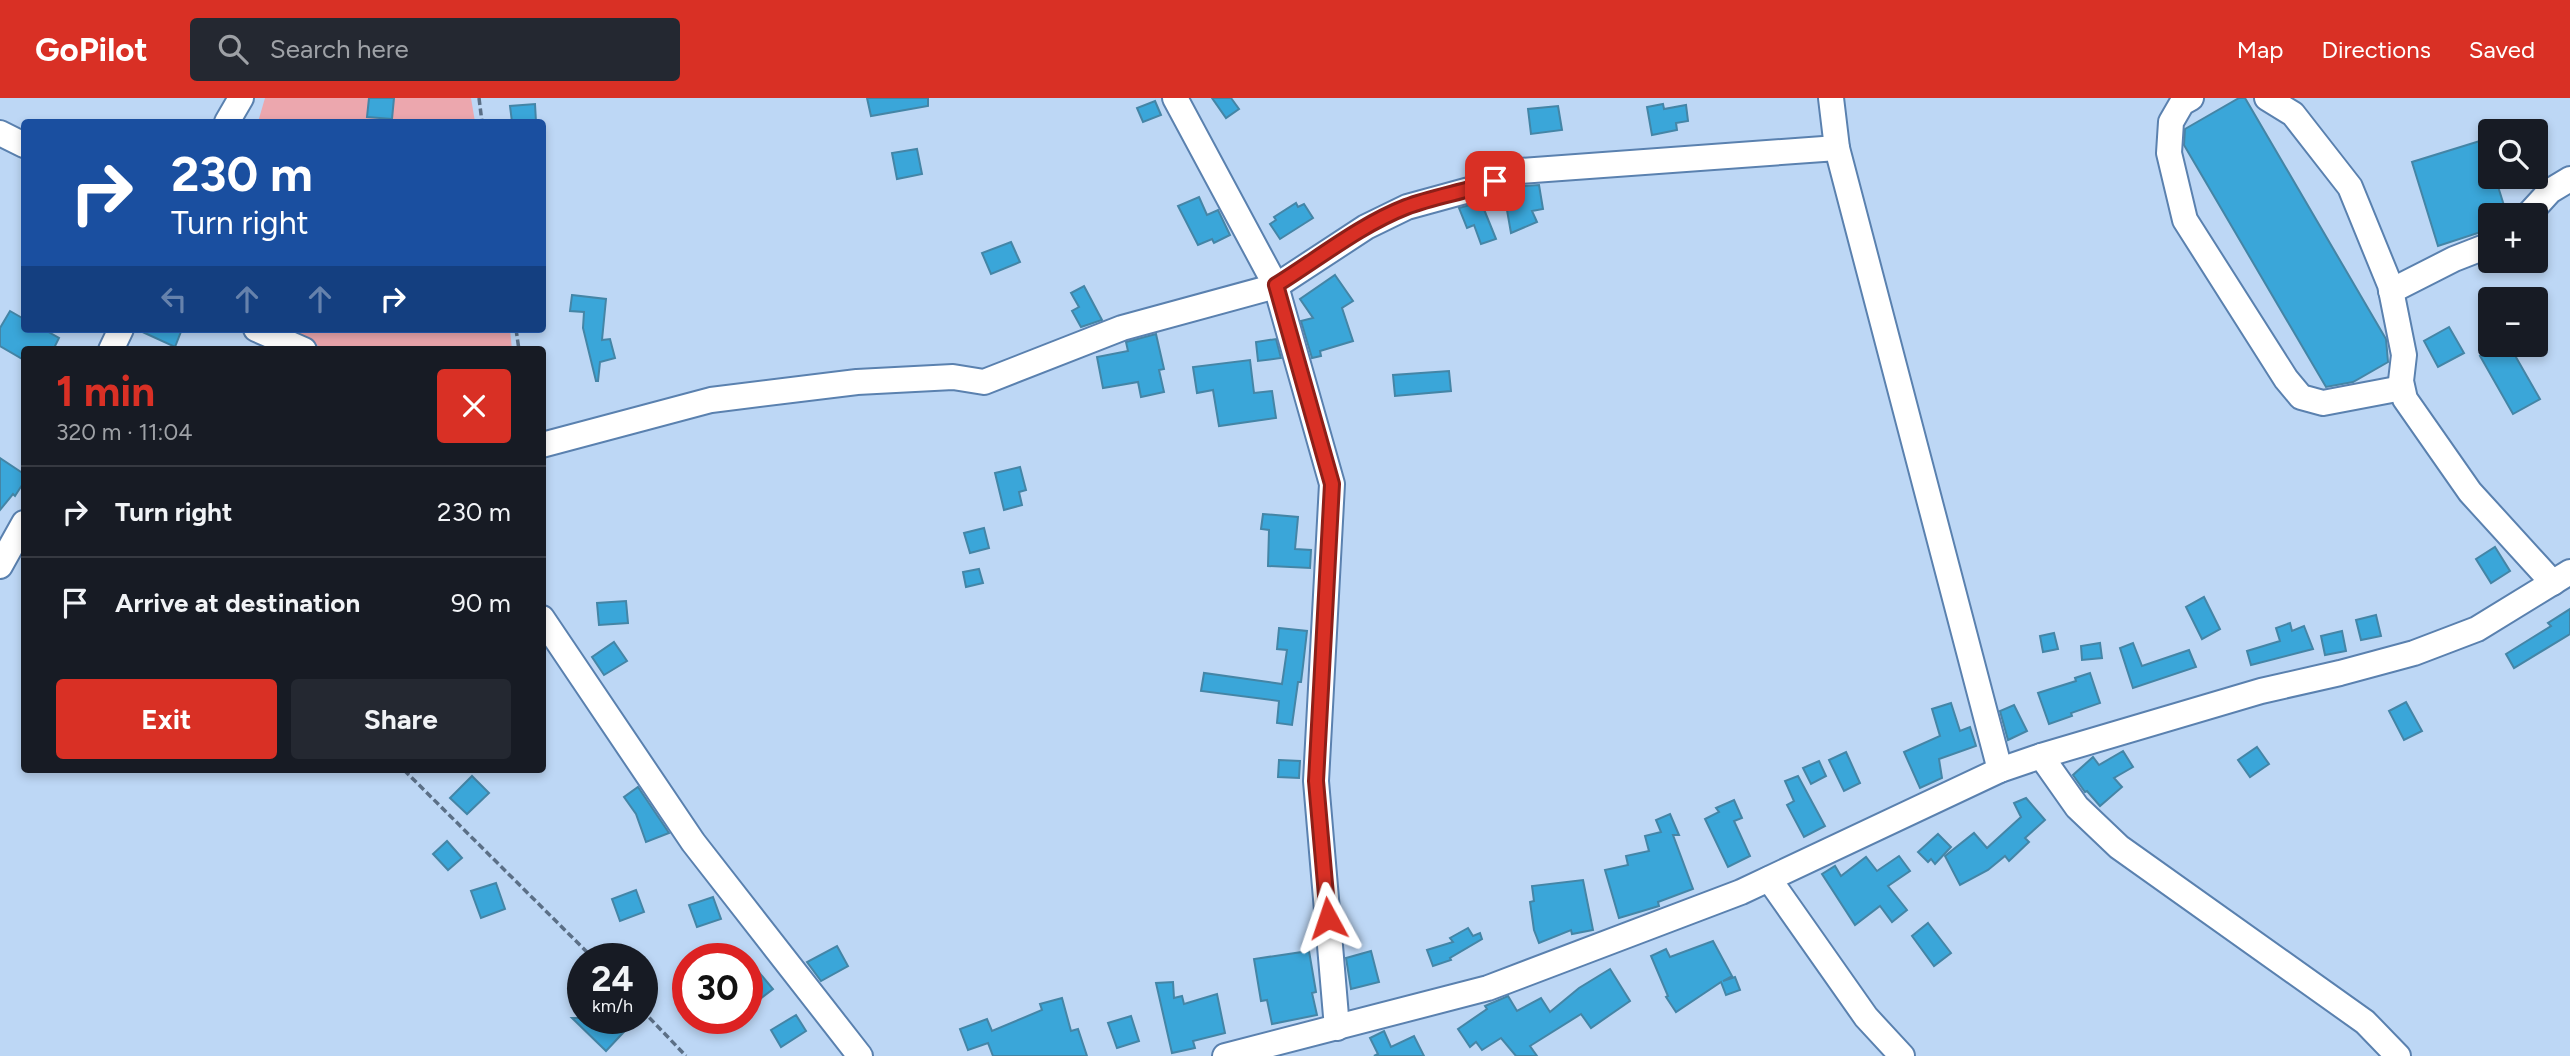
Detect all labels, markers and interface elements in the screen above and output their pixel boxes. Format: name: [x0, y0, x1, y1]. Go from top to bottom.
search box: [190, 18, 680, 81]
text: GoPilot: [35, 30, 148, 69]
icon: search: [214, 30, 252, 68]
text: Search here: [270, 33, 409, 65]
text: Map: [2237, 35, 2283, 64]
text: Directions: [2321, 35, 2431, 64]
text: Saved: [2469, 35, 2535, 64]
map controls: [2478, 119, 2548, 357]
button: search: [2478, 119, 2548, 189]
text: 230 m: [171, 144, 313, 203]
icon: right: [56, 147, 147, 238]
pin: [1465, 151, 1525, 211]
icon: arrive: [1476, 162, 1514, 200]
button: +: [2478, 203, 2548, 273]
text: Turn right: [171, 204, 309, 242]
icon: left: [155, 280, 193, 318]
icon: ahead: [228, 280, 266, 318]
icon: ahead: [301, 280, 339, 318]
icon: right: [374, 280, 412, 318]
button: −: [2478, 287, 2548, 357]
text: 1 min: [56, 366, 155, 417]
button: close: [437, 369, 511, 443]
text: 320 m · 11:04: [56, 418, 192, 446]
icon: right: [56, 493, 94, 531]
text: Turn right: [115, 496, 232, 528]
text: 230 m: [437, 496, 511, 528]
icon: arrive: [56, 584, 94, 622]
text: Arrive at destination: [115, 587, 360, 619]
text: 90 m: [451, 587, 511, 619]
button: Exit: [56, 679, 277, 759]
button: Share: [291, 679, 511, 759]
position arrow: [1291, 881, 1365, 955]
speed limit sign: 30: [672, 943, 763, 1034]
text: 24: [591, 958, 634, 1000]
text: km/h: [592, 995, 633, 1017]

